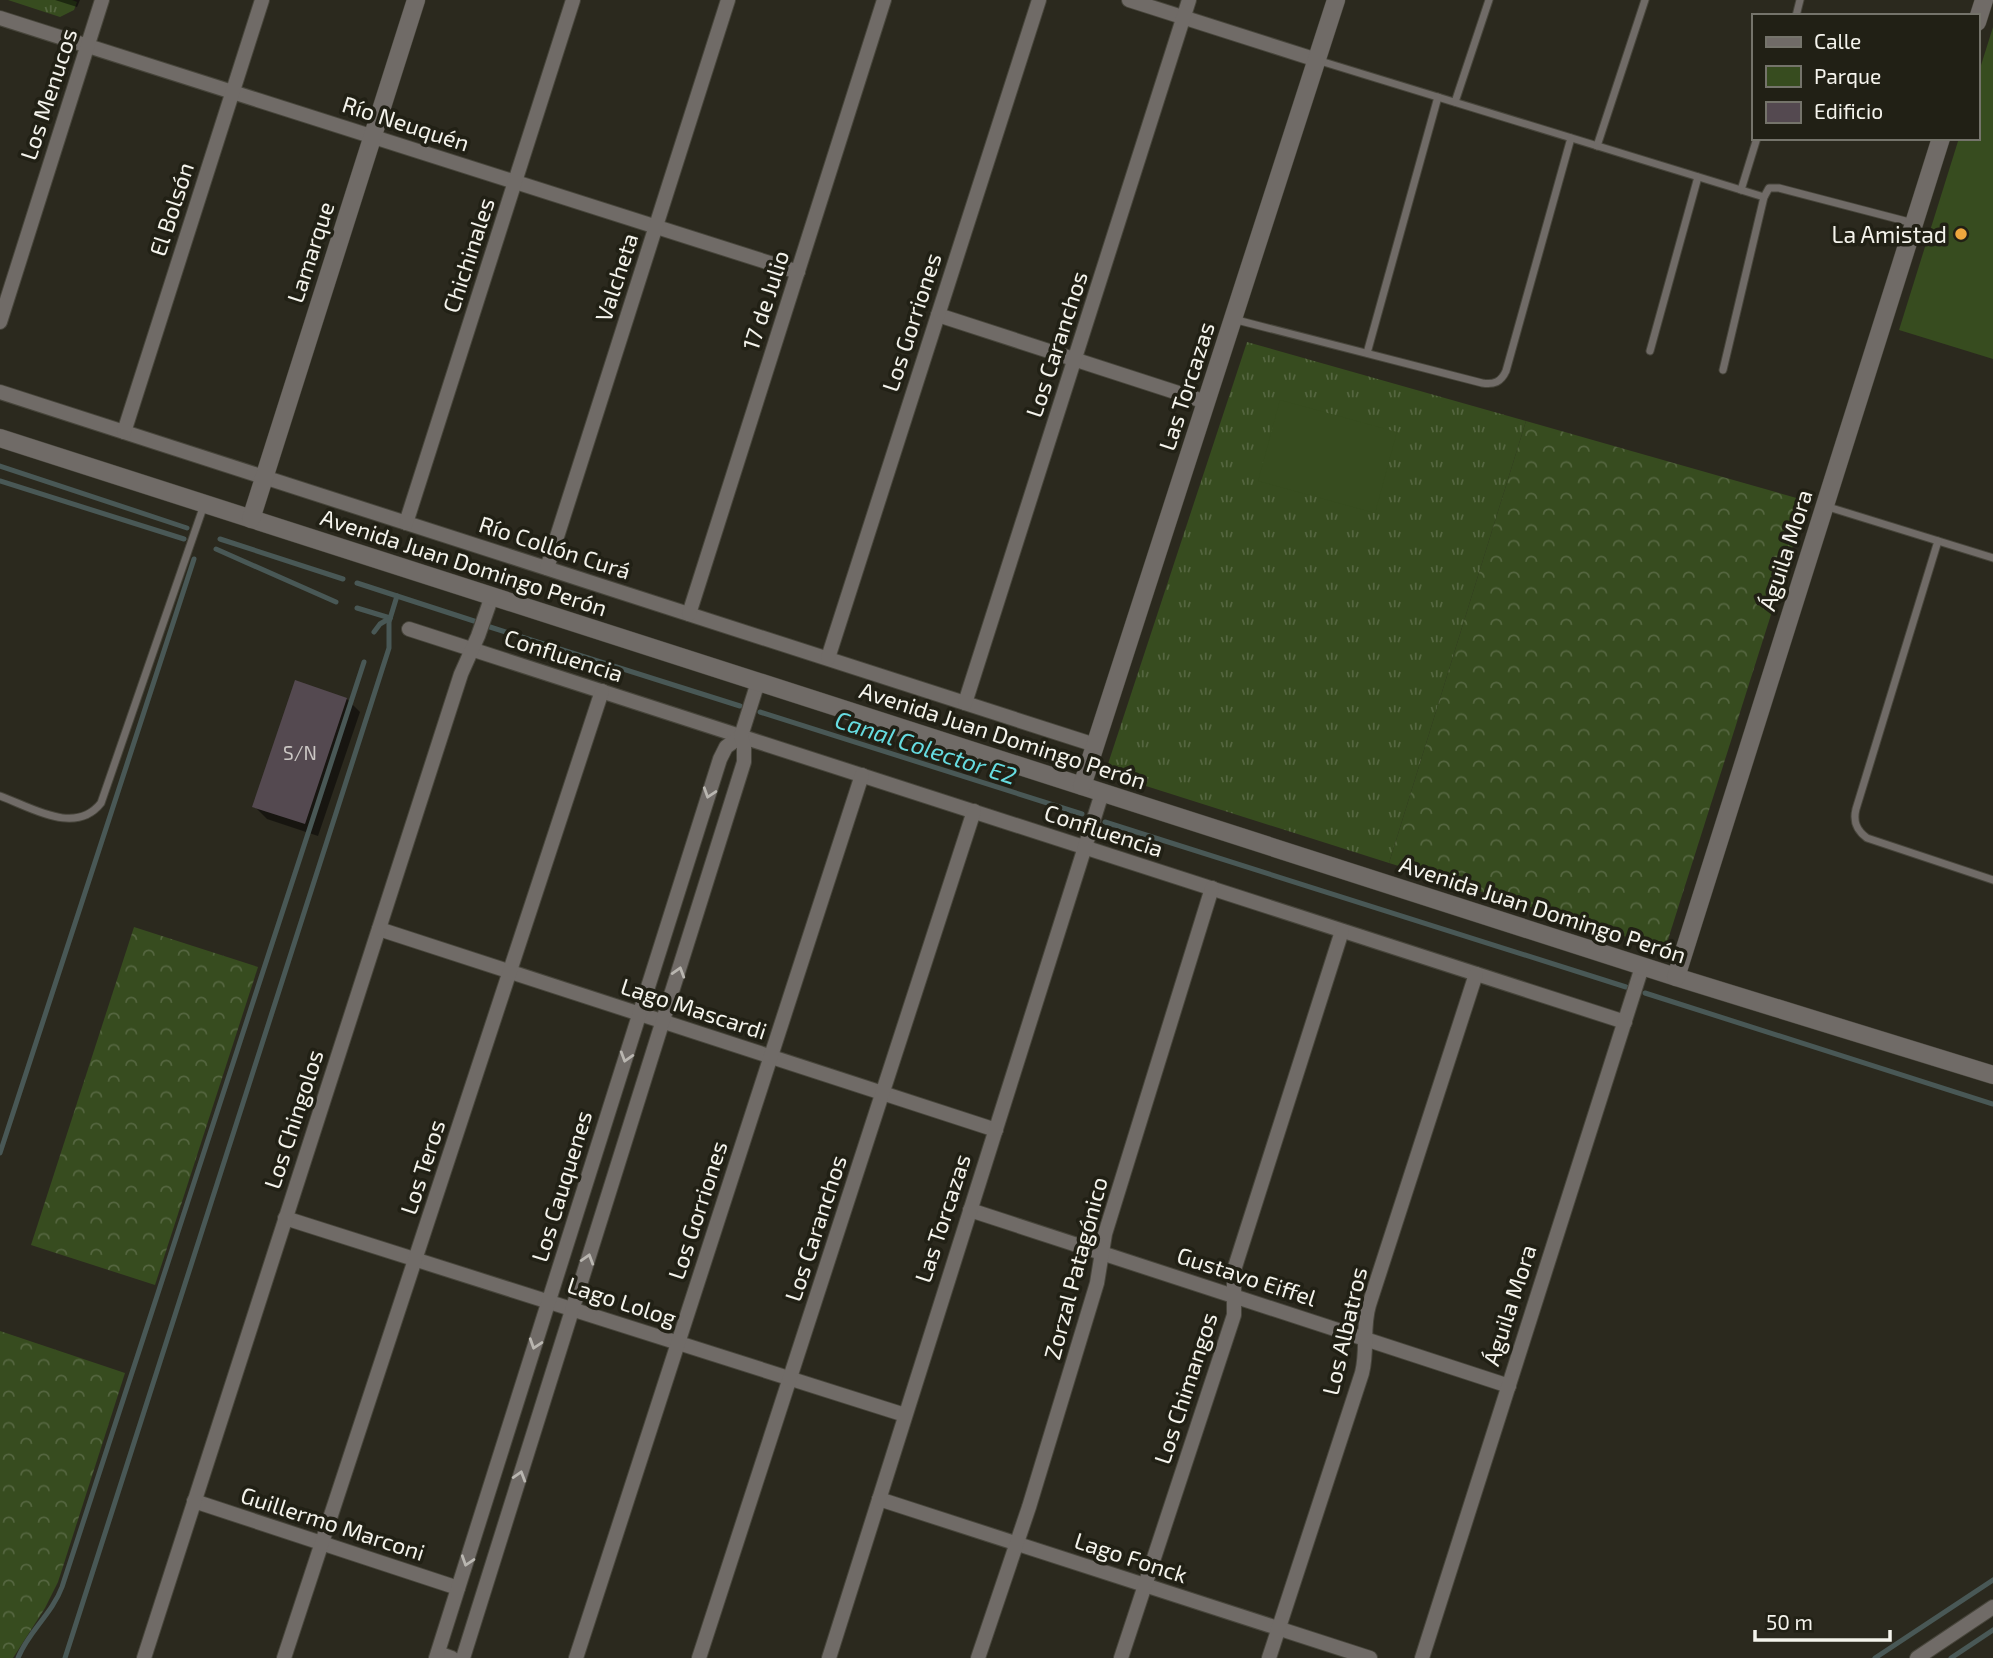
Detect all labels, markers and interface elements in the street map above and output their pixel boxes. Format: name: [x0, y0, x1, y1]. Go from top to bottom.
legend: [1752, 14, 1979, 140]
street label: Los Menucos: [14, 25, 82, 163]
text: Calle: [1814, 28, 1861, 53]
text: Parque: [1814, 63, 1881, 88]
street label: Río Neuquén: [339, 89, 473, 157]
text: Edificio: [1814, 98, 1883, 123]
street label: El Bolsón: [143, 159, 199, 259]
street label: Chichinales: [436, 194, 500, 316]
street label: Lamarque: [280, 198, 340, 306]
place label: La Amistad: [1832, 220, 1947, 248]
marker: La Amistad: [1953, 226, 1969, 242]
street label: Valcheta: [589, 229, 643, 325]
street label: 17 de Julio: [736, 247, 794, 353]
street label: Los Gorriones: [875, 249, 947, 395]
street label: Los Caranchos: [1019, 267, 1093, 421]
street label: Las Torcazas: [1152, 318, 1220, 454]
street label: Águila Mora: [1752, 486, 1818, 614]
street label: Avenida Juan Domingo Perón: [317, 502, 611, 622]
street label: Río Collón Curá: [476, 509, 634, 585]
street label: Confluencia: [501, 623, 627, 687]
street label: Avenida Juan Domingo Perón: [856, 675, 1150, 795]
water label: Canal Colector E2: [832, 704, 1020, 790]
house number: S/N: [283, 741, 317, 764]
one-way arrow: [703, 787, 717, 799]
street label: Confluencia: [1041, 798, 1167, 862]
street label: Avenida Juan Domingo Perón: [1396, 849, 1690, 969]
one-way arrow: [670, 966, 685, 978]
street label: Lago Mascardi: [618, 971, 770, 1045]
street label: Los Chingolos: [257, 1046, 329, 1192]
one-way arrow: [619, 1051, 634, 1063]
street label: Los Cauquenes: [525, 1107, 597, 1265]
street label: Los Teros: [394, 1116, 450, 1218]
street label: Los Gorriones: [661, 1137, 733, 1283]
street label: Las Torcazas: [908, 1150, 976, 1286]
street label: Los Caranchos: [778, 1151, 852, 1305]
street label: Zorzal Patagónico: [1037, 1174, 1113, 1362]
street label: Gustavo Eiffel: [1174, 1240, 1320, 1312]
street label: Águila Mora: [1476, 1241, 1542, 1369]
one-way arrow: [580, 1253, 595, 1265]
street label: Los Albatros: [1316, 1264, 1372, 1398]
street label: Lago Lolog: [564, 1270, 680, 1332]
street label: Los Chimangos: [1147, 1309, 1223, 1467]
one-way arrow: [529, 1338, 544, 1350]
one-way arrow: [512, 1470, 526, 1483]
street label: Guillermo Marconi: [237, 1480, 429, 1566]
street label: Lago Fonck: [1071, 1526, 1191, 1588]
one-way arrow: [460, 1555, 475, 1567]
scale bar: [1755, 1598, 1890, 1642]
text: 50 m: [1766, 1609, 1813, 1634]

